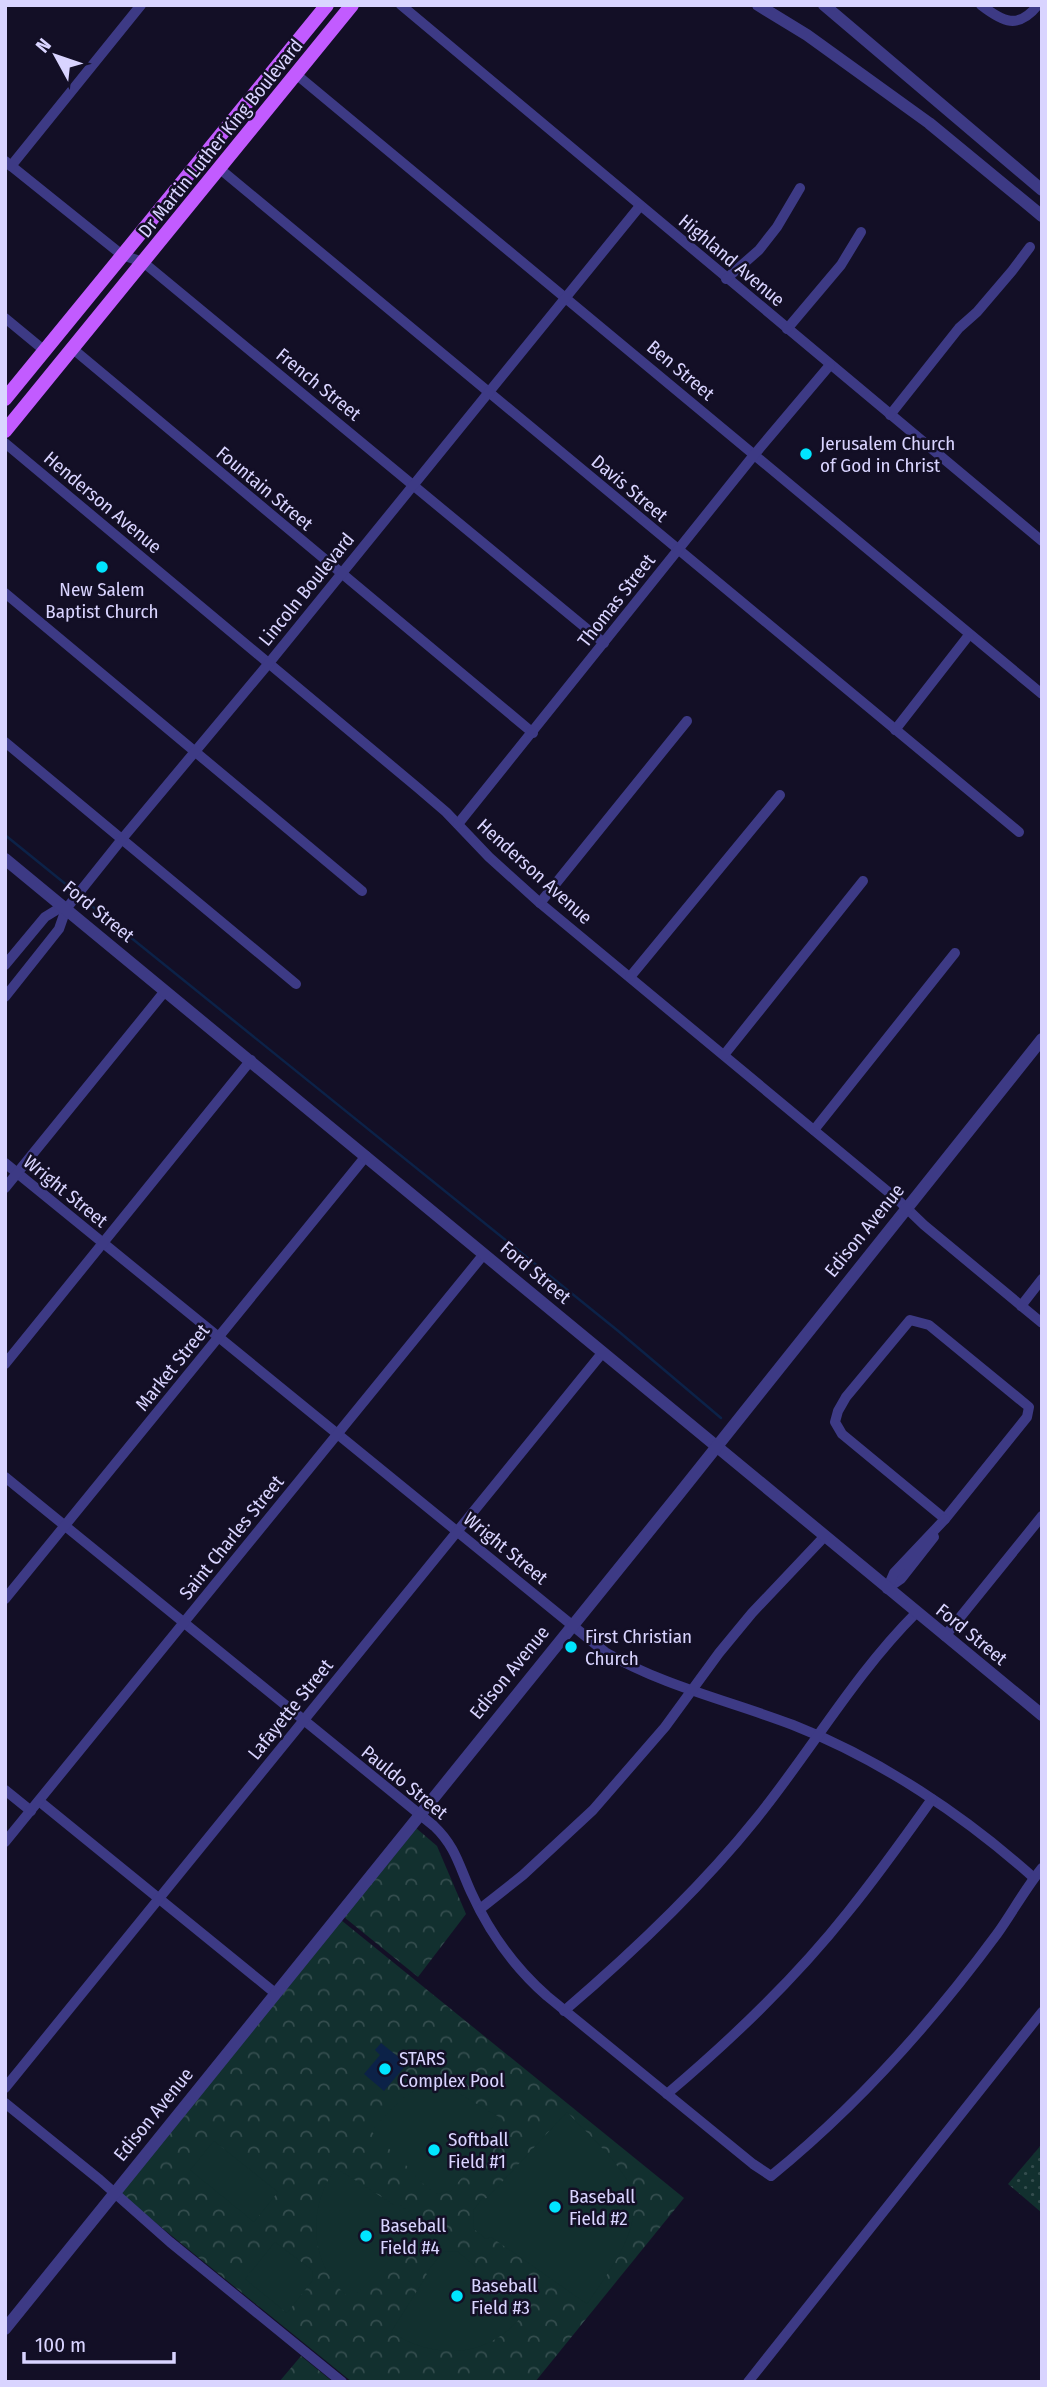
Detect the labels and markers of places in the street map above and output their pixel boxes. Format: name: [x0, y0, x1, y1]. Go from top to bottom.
place label: Jerusalem Church of God in Christ: [820, 432, 955, 477]
marker: Jerusalem Church of God in Christ: [798, 446, 814, 462]
marker: New Salem Baptist Church: [94, 559, 110, 575]
place label: New Salem Baptist Church: [45, 578, 159, 623]
place label: First Christian Church: [585, 1625, 692, 1670]
marker: First Christian Church: [563, 1639, 579, 1655]
place label: STARS Complex Pool: [399, 2047, 504, 2092]
marker: STARS Complex Pool: [377, 2061, 393, 2077]
place label: Softball Field #1: [448, 2128, 509, 2173]
marker: Softball Field #1: [426, 2142, 442, 2158]
place label: Baseball Field #2: [569, 2185, 635, 2230]
marker: Baseball Field #2: [547, 2199, 563, 2215]
place label: Baseball Field #4: [380, 2214, 446, 2259]
marker: Baseball Field #4: [358, 2228, 374, 2244]
place label: Baseball Field #3: [471, 2274, 537, 2319]
marker: Baseball Field #3: [449, 2288, 465, 2304]

